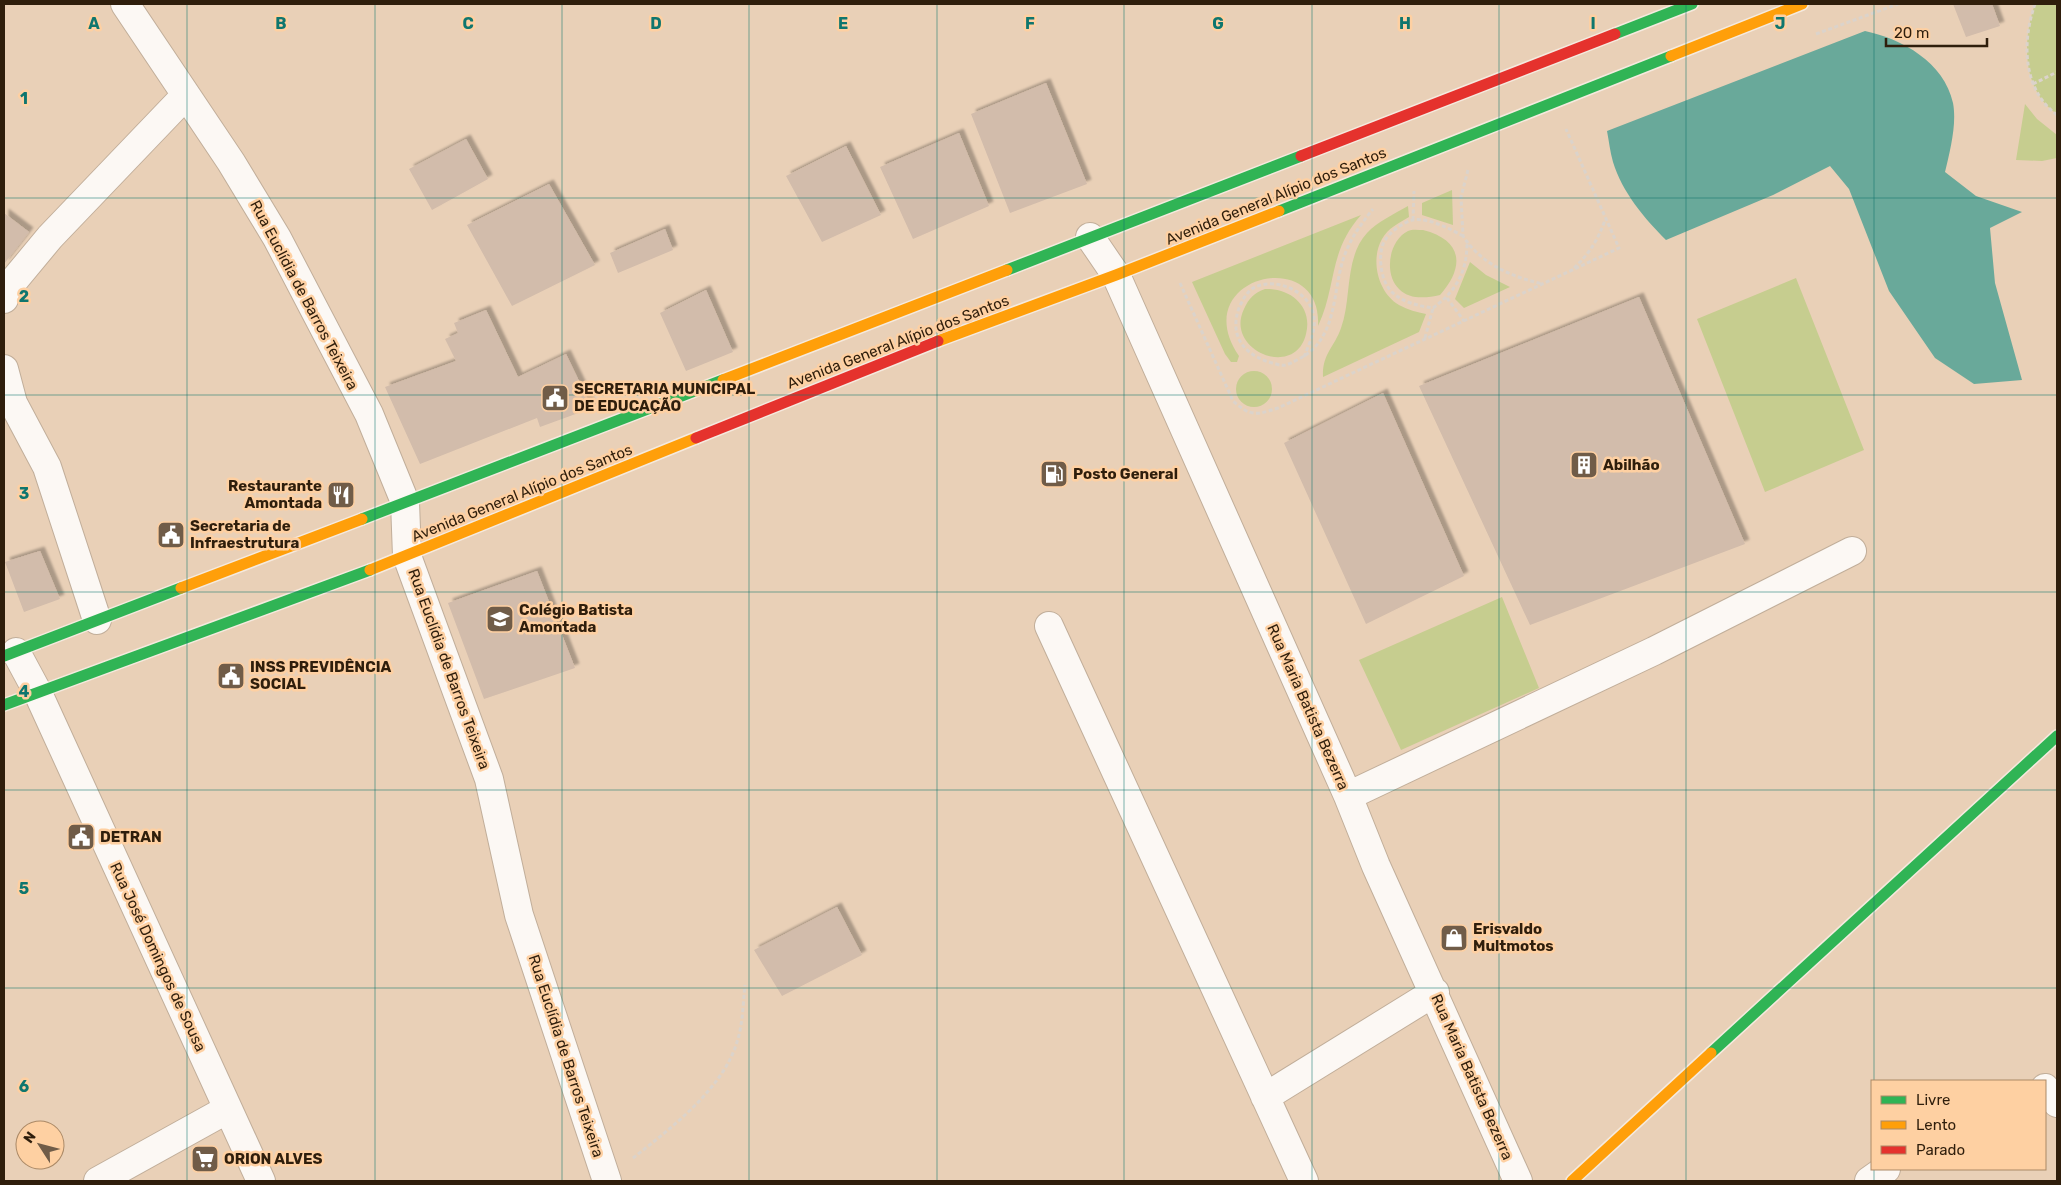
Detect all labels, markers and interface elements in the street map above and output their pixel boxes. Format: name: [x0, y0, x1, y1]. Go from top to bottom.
text: A: [88, 14, 100, 33]
text: B: [275, 14, 287, 33]
text: C: [462, 14, 474, 33]
text: D: [650, 14, 662, 33]
text: E: [838, 14, 848, 33]
text: F: [1025, 14, 1035, 33]
text: G: [1212, 14, 1224, 33]
text: H: [1399, 14, 1411, 33]
text: I: [1590, 14, 1596, 33]
text: J: [1775, 14, 1785, 33]
scale bar: [1886, 15, 1987, 47]
text: 20 m: [1894, 24, 1929, 42]
text: 1: [20, 89, 28, 108]
street label: Avenida General Alípio dos Santos: [1163, 143, 1389, 249]
street label: Rua Euclídia de Barros Teixeira: [246, 197, 362, 393]
text: 2: [19, 287, 29, 306]
street label: Avenida General Alípio dos Santos: [784, 291, 1012, 393]
place label: SECRETARIA MUNICIPAL DE EDUCAÇÃO: [574, 380, 755, 415]
public building icon: SECRETARIA MUNICIPAL DE EDUCAÇÃO: [540, 383, 570, 413]
street label: Avenida General Alípio dos Santos: [409, 440, 635, 546]
building icon: Abilhão: [1569, 450, 1599, 480]
place label: Abilhão: [1603, 456, 1660, 474]
fuel station icon: Posto General: [1039, 459, 1069, 489]
place label: Posto General: [1073, 465, 1178, 483]
place label: Restaurante Amontada: [228, 477, 322, 512]
restaurant icon: Restaurante Amontada: [326, 480, 356, 510]
text: 3: [19, 484, 29, 503]
place label: Secretaria de Infraestrutura: [190, 517, 299, 552]
public building icon: Secretaria de Infraestrutura: [156, 520, 186, 550]
street label: Rua Euclídia de Barros Teixeira: [404, 566, 494, 772]
place label: Colégio Batista Amontada: [519, 601, 633, 636]
school or university icon: Colégio Batista Amontada: [485, 604, 515, 634]
street label: Rua Maria Batista Bezerra: [1263, 621, 1353, 793]
place label: INSS PREVIDÊNCIA SOCIAL: [250, 658, 392, 693]
public building icon: INSS PREVIDÊNCIA SOCIAL: [216, 661, 246, 691]
text: 4: [19, 682, 30, 701]
public building icon: DETRAN: [66, 822, 96, 852]
place label: DETRAN: [100, 828, 162, 846]
street label: Rua José Domingos de Sousa: [106, 860, 210, 1054]
text: 5: [19, 879, 29, 898]
place label: Erisvaldo Multmotos: [1473, 920, 1554, 955]
shop icon: Erisvaldo Multmotos: [1439, 923, 1469, 953]
street label: Rua Euclídia de Barros Teixeira: [525, 952, 607, 1160]
street label: Rua Maria Batista Bezerra: [1427, 991, 1517, 1163]
text: 6: [19, 1077, 29, 1096]
legend: [1871, 1080, 2046, 1170]
text: Livre: [1916, 1091, 1950, 1109]
text: Lento: [1916, 1116, 1956, 1134]
north arrow: [15, 1120, 65, 1170]
text: N: [20, 1129, 40, 1147]
text: Parado: [1916, 1141, 1965, 1159]
supermarket icon: ORION ALVES: [190, 1144, 220, 1174]
place label: ORION ALVES: [224, 1150, 323, 1168]

